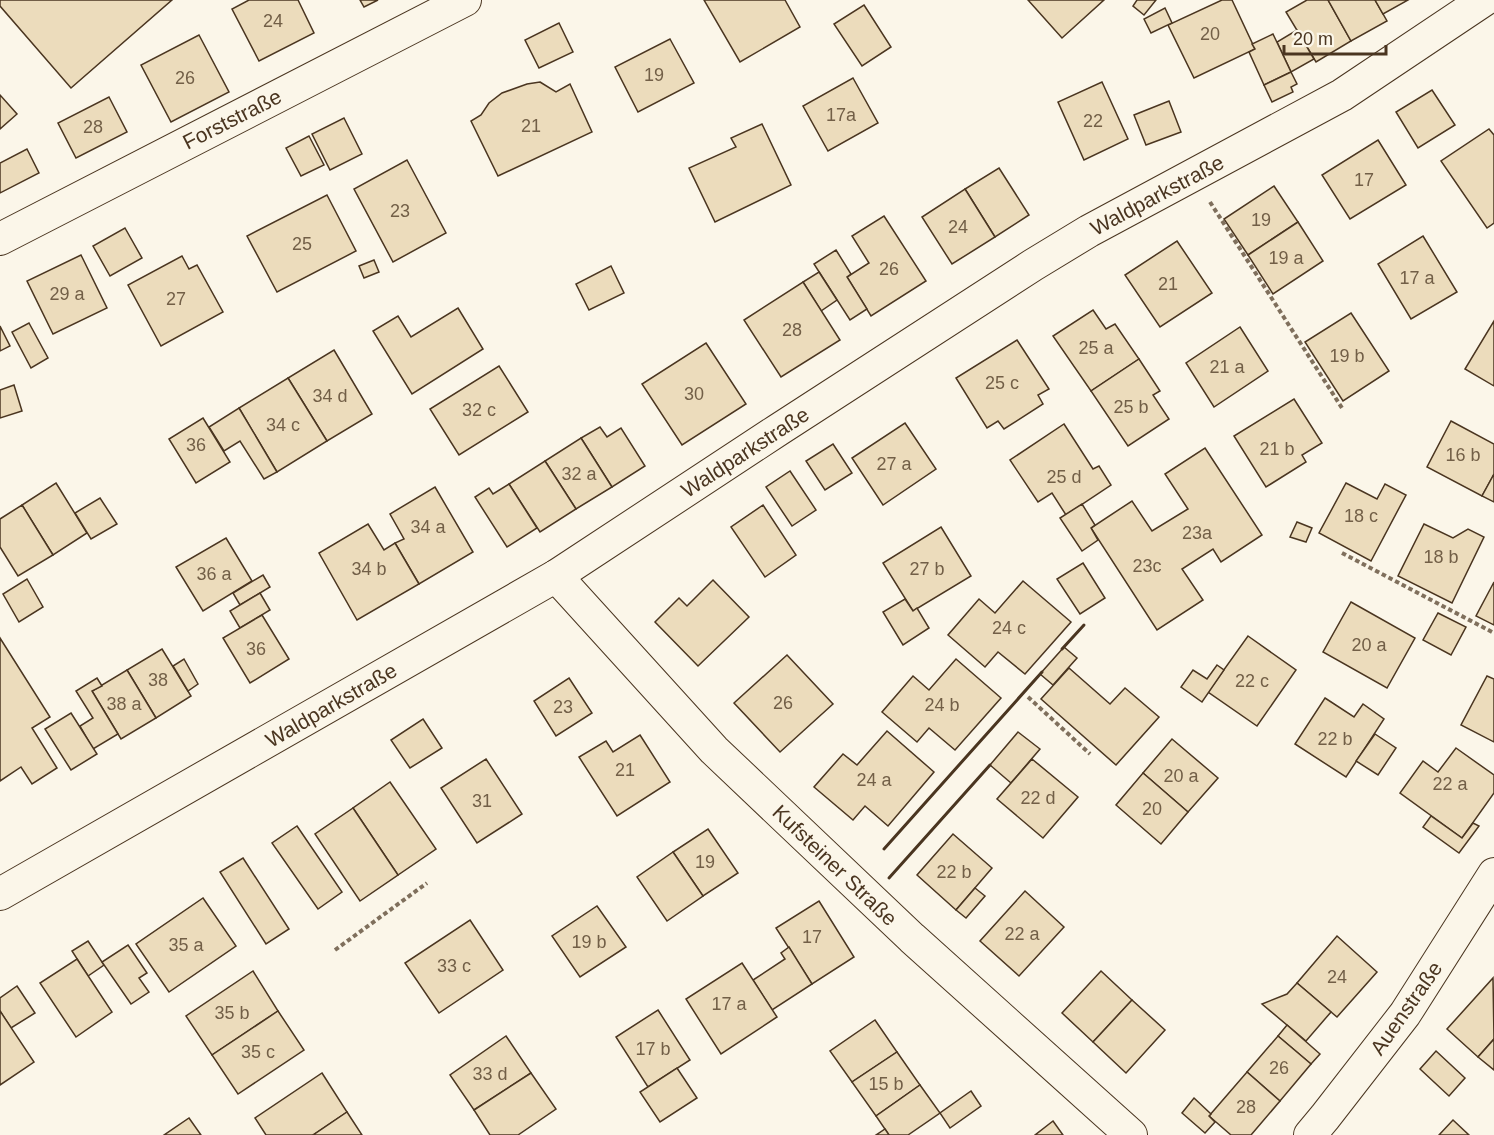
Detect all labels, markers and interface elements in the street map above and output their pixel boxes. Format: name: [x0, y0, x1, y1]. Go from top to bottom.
house number: 24: [263, 11, 283, 31]
scale bar: [1284, 18, 1386, 56]
house number: 20: [1200, 24, 1220, 44]
text: 20 m: [1293, 29, 1333, 49]
house number: 19: [644, 65, 664, 85]
house number: 26: [175, 68, 195, 88]
street label: Forststraße: [179, 84, 285, 154]
house number: 17a: [826, 105, 857, 125]
house number: 22: [1083, 111, 1103, 131]
house number: 21: [521, 116, 541, 136]
house number: 28: [83, 117, 103, 137]
street label: Waldparkstraße: [1087, 150, 1227, 240]
house number: 17: [1354, 170, 1374, 190]
house number: 23: [390, 201, 410, 221]
house number: 19: [1251, 210, 1271, 230]
house number: 24: [948, 217, 968, 237]
house number: 25: [292, 234, 312, 254]
house number: 19 a: [1268, 248, 1304, 268]
house number: 26: [879, 259, 899, 279]
house number: 17 a: [1399, 268, 1435, 288]
house number: 21: [1158, 274, 1178, 294]
house number: 29 a: [49, 284, 85, 304]
house number: 27: [166, 289, 186, 309]
house number: 28: [782, 320, 802, 340]
house number: 25 a: [1078, 338, 1114, 358]
house number: 19 b: [1329, 346, 1365, 366]
house number: 21 a: [1209, 357, 1245, 377]
house number: 25 c: [985, 373, 1019, 393]
house number: 30: [684, 384, 704, 404]
house number: 34 d: [312, 386, 348, 406]
house number: 25 b: [1113, 397, 1149, 417]
house number: 32 c: [462, 400, 496, 420]
street label: Waldparkstraße: [677, 402, 813, 502]
house number: 34 c: [266, 415, 300, 435]
house number: 36: [186, 435, 206, 455]
house number: 21 b: [1259, 439, 1295, 459]
house number: 16 b: [1445, 445, 1481, 465]
house number: 27 a: [876, 454, 912, 474]
house number: 32 a: [561, 464, 597, 484]
house number: 25 d: [1046, 467, 1082, 487]
house number: 18 c: [1344, 506, 1378, 526]
house number: 34 a: [410, 517, 446, 537]
house number: 23a: [1182, 523, 1213, 543]
house number: 18 b: [1423, 547, 1459, 567]
house number: 23c: [1132, 556, 1162, 576]
house number: 34 b: [351, 559, 387, 579]
house number: 27 b: [909, 559, 945, 579]
house number: 36 a: [196, 564, 232, 584]
house number: 24 c: [992, 618, 1026, 638]
house number: 20 a: [1351, 635, 1387, 655]
house number: 36: [246, 639, 266, 659]
street label: Waldparkstraße: [261, 658, 401, 752]
house number: 38: [148, 670, 168, 690]
house number: 22 c: [1235, 671, 1269, 691]
house number: 26: [773, 693, 793, 713]
house number: 38 a: [106, 694, 142, 714]
house number: 24 b: [924, 695, 960, 715]
house number: 23: [553, 697, 573, 717]
house number: 22 b: [1317, 729, 1353, 749]
house number: 21: [615, 760, 635, 780]
house number: 20 a: [1163, 766, 1199, 786]
house number: 24 a: [856, 770, 892, 790]
house number: 22 a: [1432, 774, 1468, 794]
house number: 22 d: [1020, 788, 1056, 808]
house number: 31: [472, 791, 492, 811]
house number: 20: [1142, 799, 1162, 819]
street label: Kufsteiner Straße: [768, 800, 902, 930]
house number: 19: [695, 852, 715, 872]
house number: 22 b: [936, 862, 972, 882]
house number: 22 a: [1004, 924, 1040, 944]
house number: 17: [802, 927, 822, 947]
house number: 19 b: [571, 932, 607, 952]
house number: 35 a: [168, 935, 204, 955]
house number: 33 c: [437, 956, 471, 976]
street label: Auenstraße: [1365, 957, 1447, 1059]
house number: 24: [1327, 967, 1347, 987]
house number: 17 a: [711, 994, 747, 1014]
house number: 35 b: [214, 1003, 250, 1023]
house number: 17 b: [635, 1039, 671, 1059]
house number: 35 c: [241, 1042, 275, 1062]
house number: 26: [1269, 1058, 1289, 1078]
house number: 33 d: [472, 1064, 508, 1084]
house number: 15 b: [868, 1074, 904, 1094]
house number: 28: [1236, 1097, 1256, 1117]

